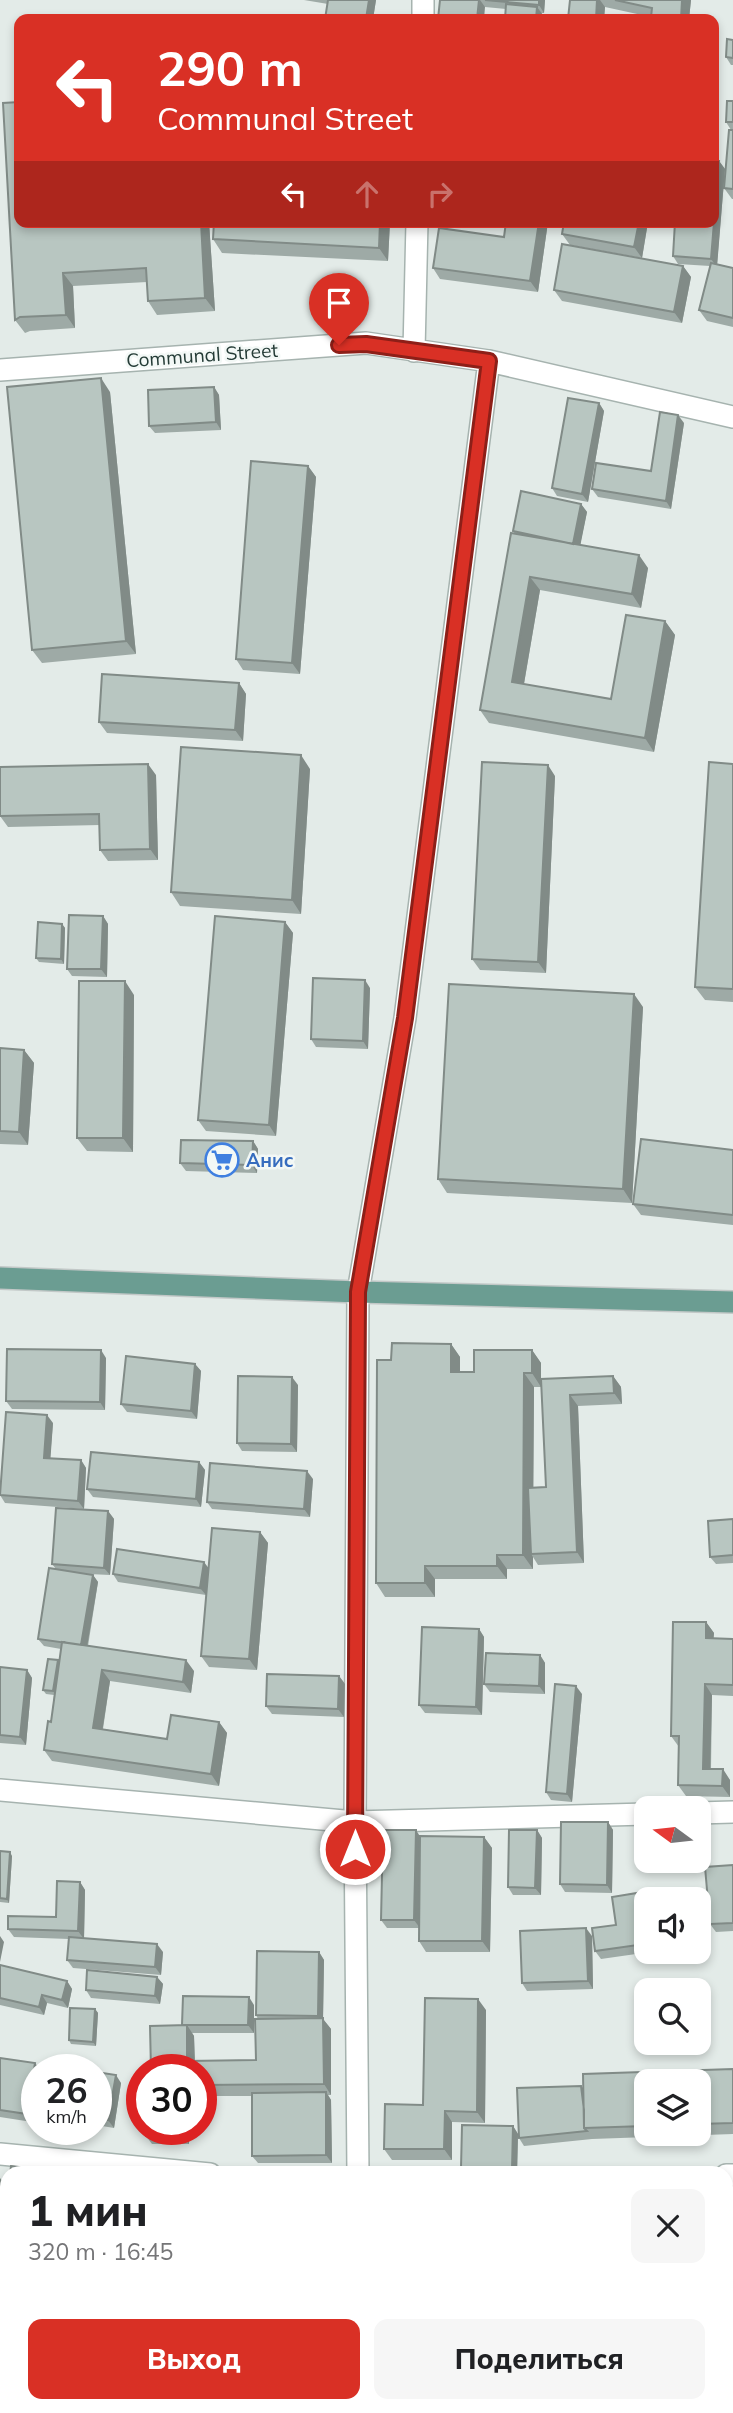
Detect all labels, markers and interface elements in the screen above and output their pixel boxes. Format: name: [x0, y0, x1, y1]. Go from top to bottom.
text: 290 m: [157, 37, 303, 98]
icon: left: [42, 42, 133, 133]
text: Communal Street: [157, 98, 413, 138]
icon: left: [275, 175, 313, 213]
icon: ahead: [348, 175, 386, 213]
icon: right: [421, 175, 459, 213]
pin: [309, 273, 369, 345]
icon: arrive: [320, 284, 358, 322]
street label: Communal Street: [125, 338, 279, 372]
supermarket icon: Анис: [203, 1141, 241, 1179]
place label: Анис: [246, 1148, 294, 1172]
north arrow: [634, 1796, 710, 1872]
map controls: [634, 1796, 711, 2146]
position arrow: [318, 1812, 392, 1886]
button: sound: [634, 1887, 711, 1964]
button: search: [634, 1978, 711, 2055]
speed limit sign: 30: [126, 2054, 217, 2145]
text: 26: [45, 2068, 88, 2112]
button: layers: [634, 2069, 711, 2146]
text: km/h: [46, 2105, 87, 2128]
text: 1 мин: [28, 2184, 148, 2237]
button: close: [631, 2189, 705, 2263]
text: 320 m · 16:45: [28, 2237, 173, 2266]
button: Выход: [28, 2319, 360, 2399]
button: Поделиться: [374, 2319, 705, 2399]

